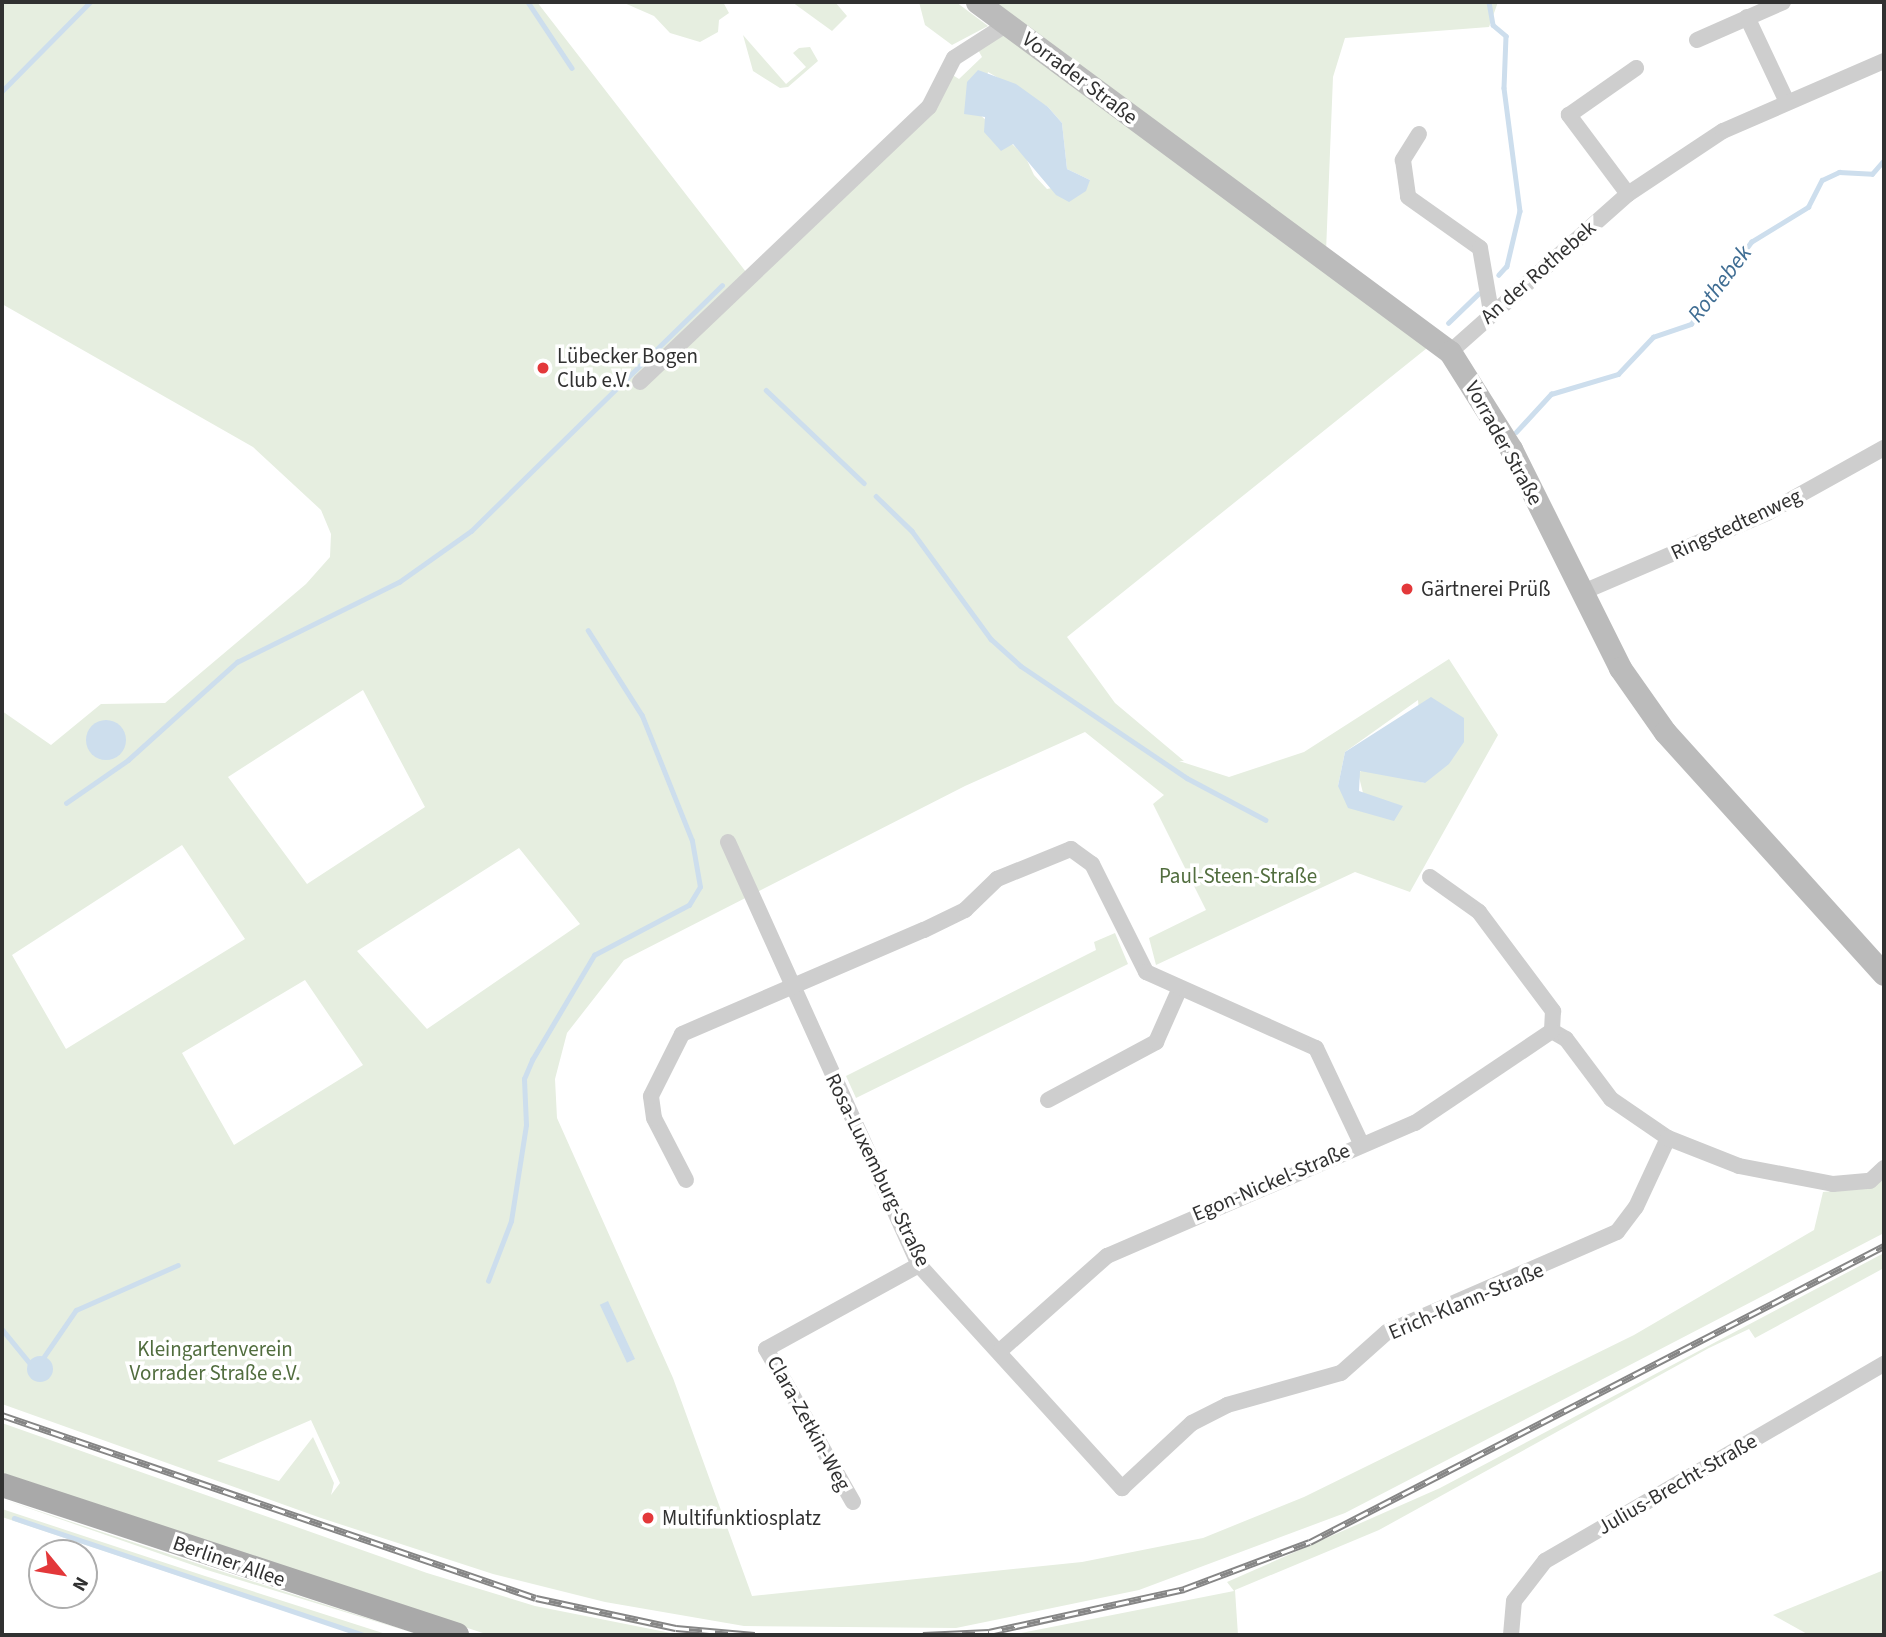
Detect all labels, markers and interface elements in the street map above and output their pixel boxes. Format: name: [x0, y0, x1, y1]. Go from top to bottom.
street label: Vorrader Straße: [1017, 26, 1143, 130]
street label: An der Rothebek: [1475, 215, 1601, 329]
water label: Rothebek: [1682, 240, 1758, 328]
place label: Lübecker Bogen Club e.V.: [557, 343, 698, 393]
marker: Lübecker Bogen Club e.V.: [535, 360, 551, 376]
street label: Vorrader Straße: [1460, 377, 1548, 509]
street label: Ringstedtenweg: [1667, 483, 1805, 565]
place label: Gärtnerei Prüß: [1421, 576, 1550, 602]
marker: Gärtnerei Prüß: [1399, 581, 1415, 597]
park label: Paul-Steen-Straße: [1159, 863, 1317, 889]
street label: Rosa-Luxemburg-Straße: [820, 1069, 936, 1271]
street label: Egon-Nickel-Straße: [1188, 1137, 1354, 1227]
street label: Erich-Klann-Straße: [1385, 1257, 1547, 1345]
park label: Kleingartenverein Vorrader Straße e.V.: [130, 1336, 300, 1386]
street label: Clara-Zetkin-Weg: [762, 1351, 856, 1495]
street label: Julius-Brecht-Straße: [1593, 1428, 1761, 1540]
place label: Multifunktiosplatz: [662, 1505, 821, 1531]
marker: Multifunktiosplatz: [640, 1510, 656, 1526]
street label: Berliner Allee: [170, 1530, 288, 1592]
north arrow: [28, 1539, 98, 1609]
text: N: [65, 1572, 95, 1596]

